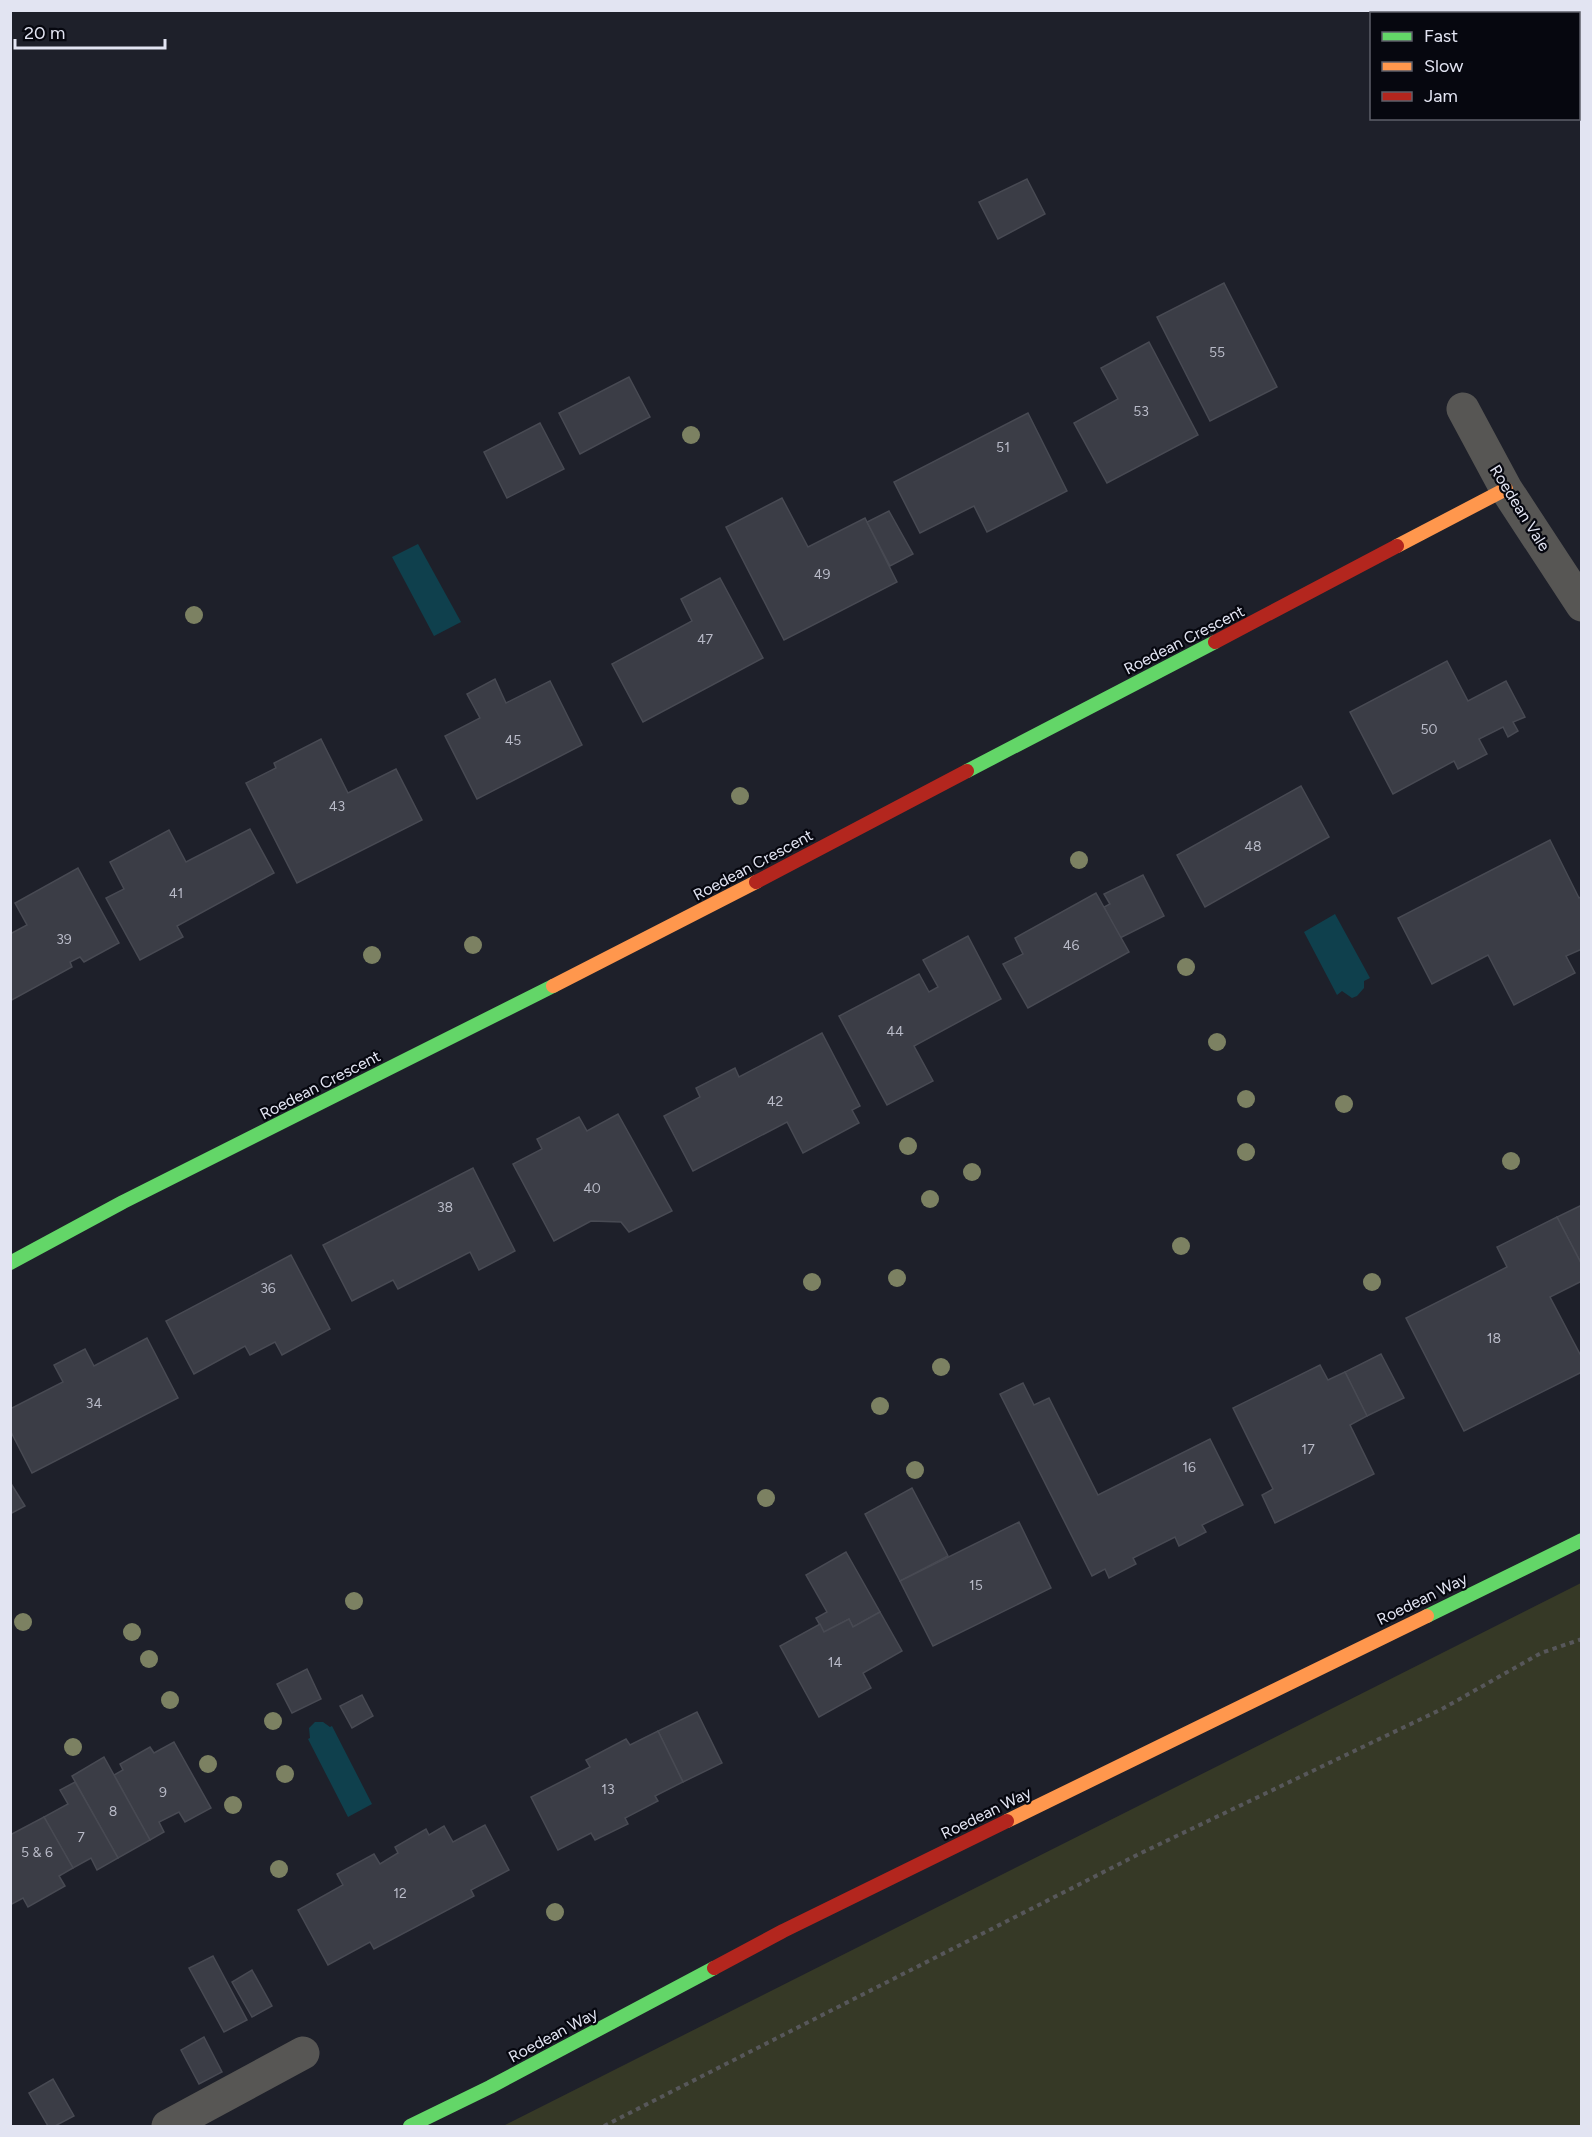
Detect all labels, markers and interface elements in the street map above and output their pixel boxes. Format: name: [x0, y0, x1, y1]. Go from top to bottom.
scale bar: [15, 12, 165, 50]
legend: [1370, 12, 1580, 120]
text: 20 m: [24, 22, 65, 44]
text: Fast: [1424, 25, 1458, 47]
text: Slow: [1424, 55, 1463, 77]
text: Jam: [1424, 85, 1458, 107]
house number: 55: [1209, 344, 1225, 361]
house number: 53: [1133, 403, 1149, 420]
house number: 51: [996, 439, 1010, 456]
street label: Roedean Vale: [1486, 461, 1554, 555]
house number: 49: [814, 566, 830, 583]
street label: Roedean Crescent: [1121, 601, 1247, 679]
house number: 47: [697, 631, 714, 648]
house number: 50: [1420, 721, 1438, 738]
house number: 45: [505, 732, 521, 749]
house number: 43: [329, 798, 345, 815]
street label: Roedean Crescent: [690, 825, 816, 905]
house number: 48: [1244, 838, 1262, 855]
house number: 41: [169, 885, 183, 902]
house number: 39: [56, 931, 72, 948]
house number: 46: [1063, 937, 1079, 954]
house number: 44: [886, 1023, 904, 1040]
street label: Roedean Crescent: [257, 1046, 383, 1124]
house number: 42: [767, 1093, 783, 1110]
house number: 40: [583, 1180, 601, 1197]
house number: 38: [437, 1199, 453, 1216]
house number: 36: [260, 1280, 276, 1297]
house number: 18: [1487, 1330, 1501, 1347]
house number: 34: [86, 1395, 102, 1412]
house number: 17: [1301, 1441, 1315, 1458]
house number: 16: [1182, 1459, 1196, 1476]
street label: Roedean Way: [1374, 1569, 1471, 1629]
house number: 15: [969, 1577, 983, 1594]
house number: 14: [828, 1654, 843, 1671]
house number: 13: [601, 1781, 615, 1798]
street label: Roedean Way: [938, 1783, 1035, 1843]
house number: 9: [159, 1784, 167, 1801]
house number: 8: [109, 1803, 117, 1820]
house number: 7: [77, 1829, 85, 1846]
house number: 5 & 6: [21, 1844, 53, 1861]
house number: 12: [393, 1885, 407, 1902]
street label: Roedean Way: [505, 2003, 601, 2066]

